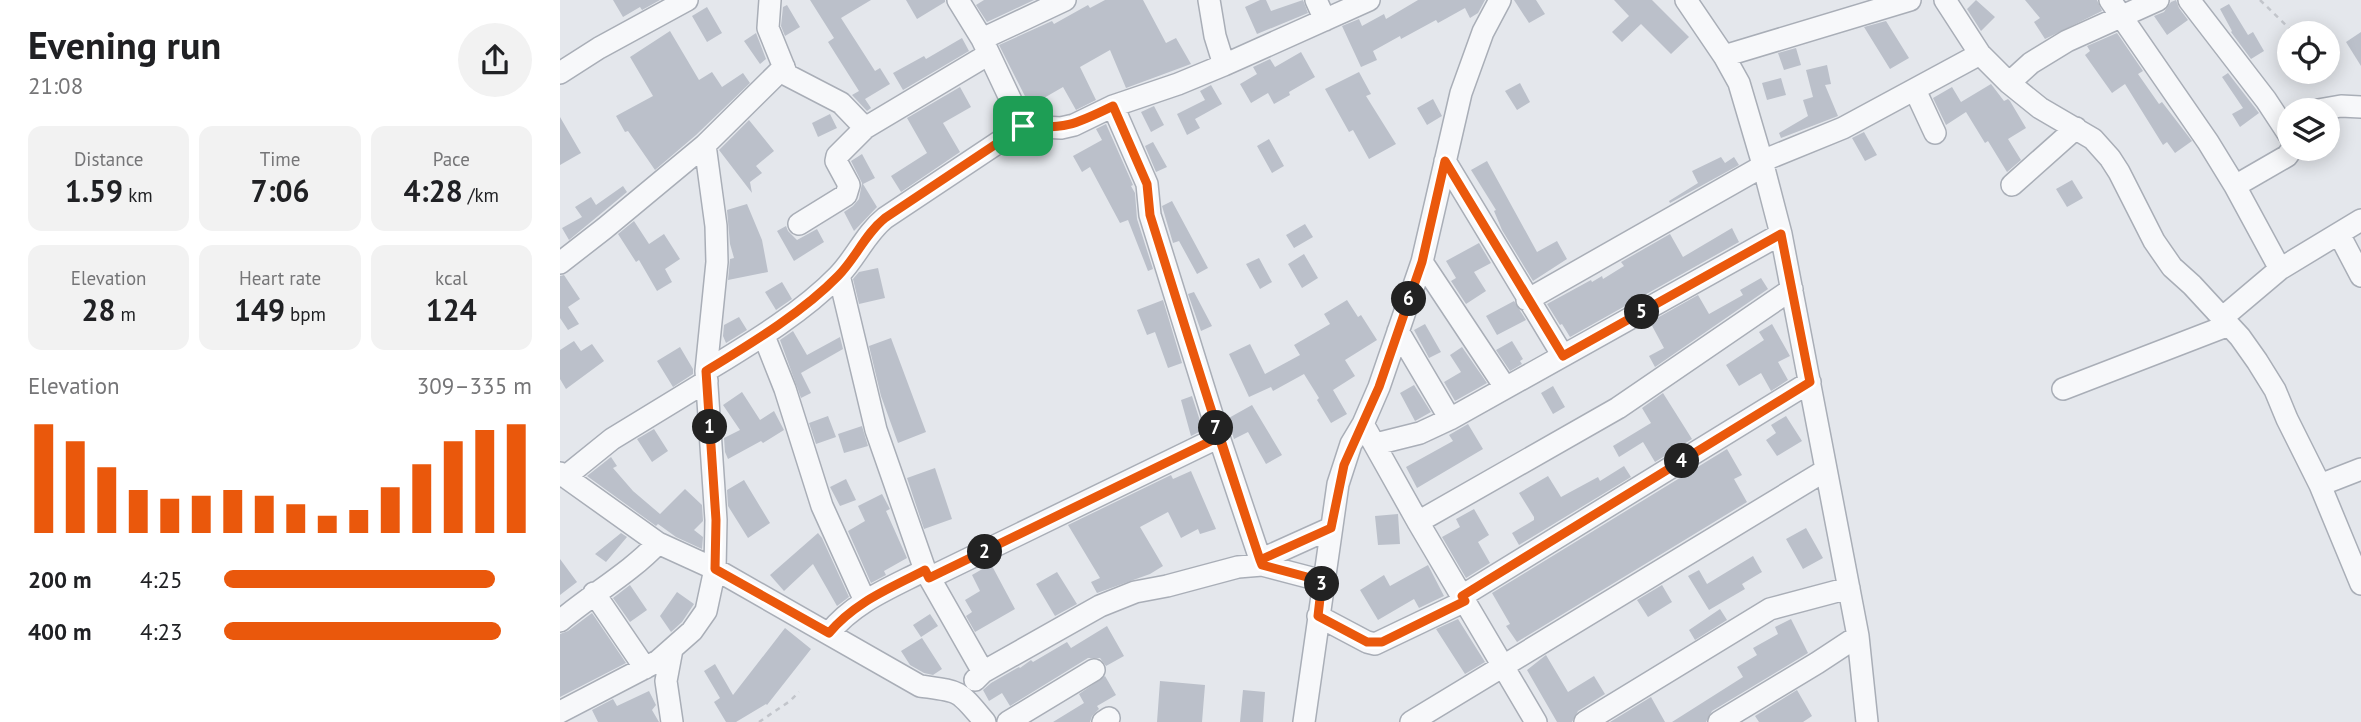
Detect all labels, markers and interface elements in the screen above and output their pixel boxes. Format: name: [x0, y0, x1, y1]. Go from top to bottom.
text: Evening run: [28, 20, 221, 69]
map controls: [2277, 21, 2340, 161]
button: locate: [2277, 21, 2340, 84]
button: share: [458, 23, 532, 97]
text: 21:08: [28, 71, 83, 100]
pin: [993, 96, 1053, 156]
button: layers: [2277, 98, 2340, 161]
icon: arrive: [1004, 107, 1042, 145]
text: Distance: [74, 147, 143, 171]
text: Time: [260, 147, 300, 171]
text: Pace: [433, 147, 470, 171]
text: 1.59: [65, 171, 123, 210]
text: 7:06: [250, 171, 310, 210]
text: 4:28: [404, 171, 463, 210]
text: km: [123, 183, 153, 207]
text: /km: [463, 183, 499, 207]
text: Elevation: [71, 266, 147, 290]
text: Heart rate: [239, 266, 321, 290]
text: kcal: [435, 266, 468, 290]
pin: 6: [1392, 282, 1426, 316]
text: 6: [1403, 286, 1414, 310]
text: 28: [81, 290, 115, 329]
text: 149: [234, 290, 285, 329]
text: 124: [426, 290, 477, 329]
pin: 5: [1624, 294, 1660, 330]
text: 5: [1636, 299, 1647, 323]
text: m: [115, 302, 136, 326]
text: bpm: [285, 302, 326, 326]
text: Elevation: [28, 371, 120, 400]
text: 309–335 m: [417, 371, 532, 400]
pin: 1: [692, 410, 728, 444]
pin: 7: [1198, 410, 1234, 446]
text: 1: [704, 414, 715, 438]
text: 7: [1210, 415, 1221, 439]
pin: 4: [1664, 444, 1700, 478]
text: 4: [1676, 448, 1687, 472]
pin: 2: [968, 534, 1002, 570]
text: 2: [979, 539, 990, 563]
text: 200 m: [28, 565, 91, 594]
text: 4:25: [140, 565, 183, 594]
pin: 3: [1304, 566, 1340, 602]
text: 3: [1316, 571, 1327, 595]
text: 400 m: [28, 617, 91, 646]
text: 4:23: [140, 617, 183, 646]

